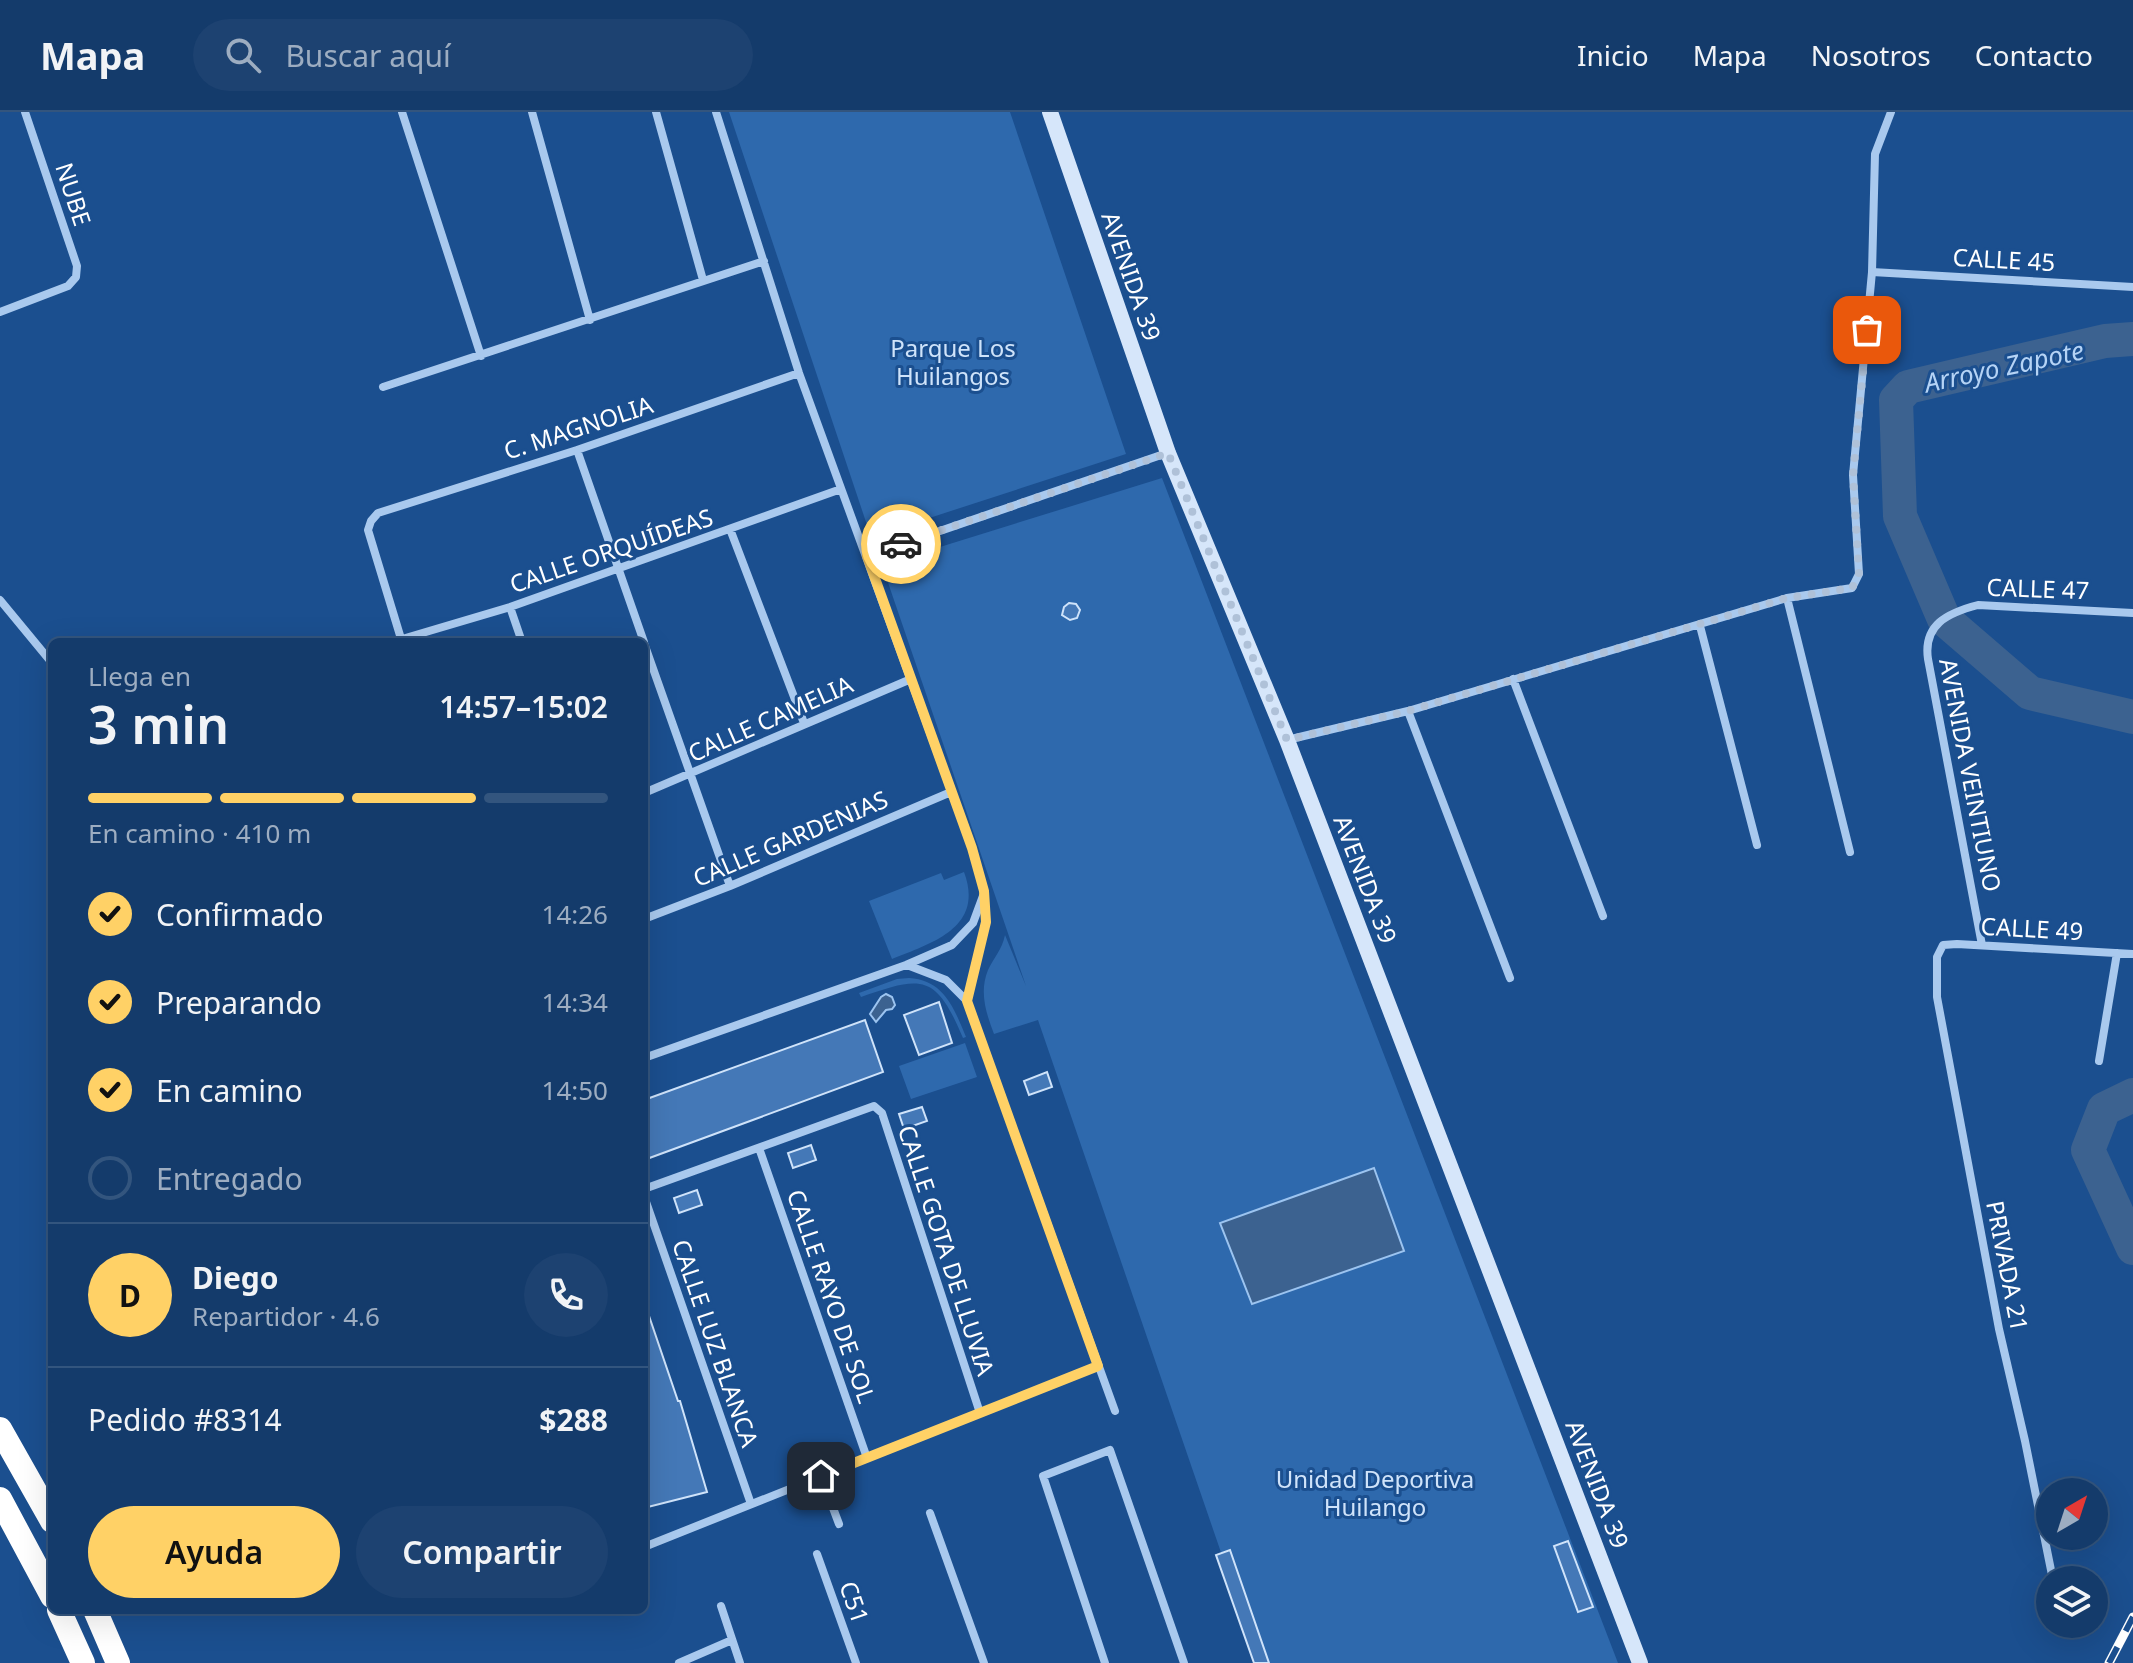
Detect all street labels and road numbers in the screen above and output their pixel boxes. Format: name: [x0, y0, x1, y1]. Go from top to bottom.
street label: NUBE: [48, 158, 100, 230]
street label: AVENIDA 39: [1094, 207, 1170, 345]
street label: CALLE 45: [1952, 240, 2056, 278]
street label: C. MAGNOLIA: [499, 387, 657, 467]
street label: CALLE ORQUÍDEAS: [505, 500, 717, 600]
street label: CALLE 47: [1986, 570, 2090, 606]
street label: AVENIDA VEINTIUNO: [1932, 655, 2010, 895]
street label: CALLE CAMELIA: [682, 667, 858, 769]
street label: CALLE GARDENIAS: [687, 782, 893, 894]
street label: AVENIDA 39: [1326, 810, 1406, 948]
street label: CALLE 49: [1980, 909, 2084, 947]
street label: CALLE GOTA DE LLUVIA: [891, 1121, 1003, 1380]
street label: CALLE RAYO DE SOL: [780, 1185, 884, 1407]
street label: PRIVADA 21: [1979, 1198, 2037, 1334]
street label: CALLE LUZ BLANCA: [665, 1235, 767, 1452]
street label: AVENIDA 39: [1558, 1415, 1638, 1553]
street label: C51: [832, 1576, 878, 1628]

